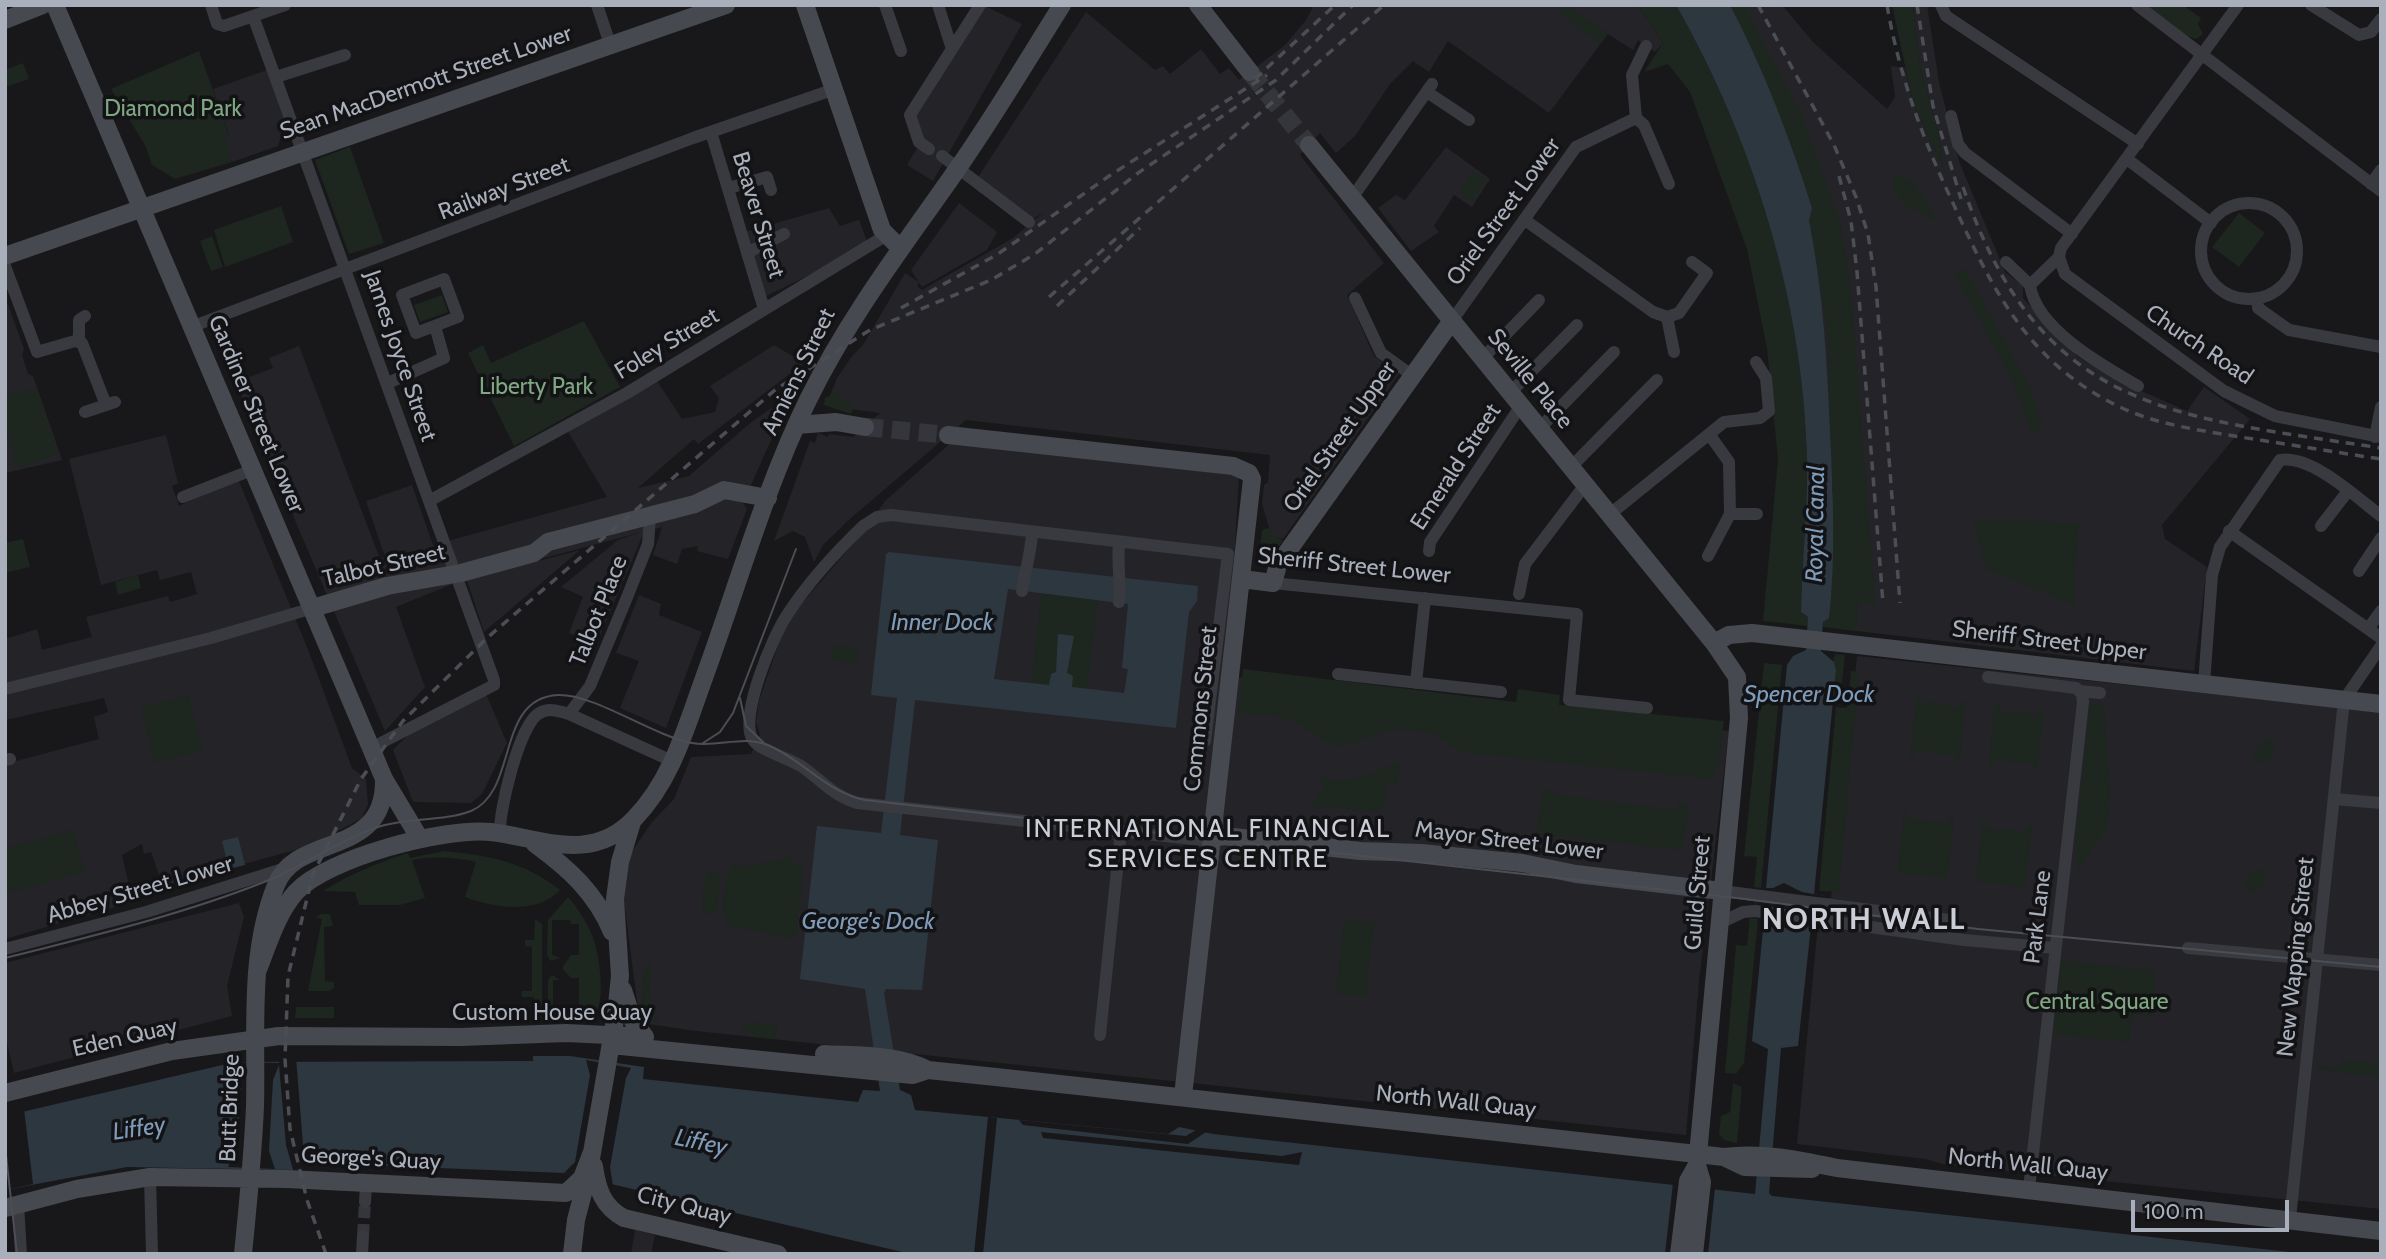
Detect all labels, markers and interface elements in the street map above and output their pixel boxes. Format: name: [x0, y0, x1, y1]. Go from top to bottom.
street label: Sean MacDermott Street Lower: [276, 20, 576, 146]
park label: Diamond Park: [104, 95, 242, 123]
street label: Oriel Street Lower: [1441, 133, 1567, 291]
street label: Beaver Street: [726, 149, 790, 281]
street label: Railway Street: [435, 151, 573, 227]
street label: James Joyce Street: [358, 267, 442, 445]
street label: Church Road: [2140, 299, 2258, 391]
street label: Foley Street: [610, 302, 724, 386]
street label: Amiens Street: [756, 304, 842, 440]
street label: Gardiner Street Lower: [202, 311, 310, 517]
street label: Seville Place: [1481, 323, 1579, 435]
street label: Oriel Street Upper: [1278, 356, 1402, 518]
park label: Liberty Park: [479, 373, 593, 401]
street label: Emerald Street: [1405, 399, 1507, 535]
water label: Royal Canal: [1801, 465, 1831, 583]
street label: Talbot Street: [320, 539, 448, 593]
street label: Sheriff Street Lower: [1256, 542, 1452, 590]
street label: Talbot Place: [564, 552, 634, 670]
water label: Inner Dock: [891, 609, 993, 637]
street label: Sheriff Street Upper: [1950, 615, 2148, 667]
street label: Commons Street: [1179, 625, 1223, 793]
water label: Spencer Dock: [1744, 681, 1874, 709]
district label: INTERNATIONAL FINANCIAL SERVICES CENTRE: [1028, 813, 1388, 874]
street label: Mayor Street Lower: [1413, 816, 1605, 866]
street label: Guild Street: [1679, 835, 1717, 951]
street label: Abbey Street Lower: [44, 850, 236, 930]
street label: New Wapping Street: [2272, 856, 2320, 1058]
street label: Park Lane: [2019, 869, 2057, 965]
district label: NORTH WALL: [1763, 902, 1965, 938]
water label: George's Dock: [801, 908, 935, 936]
park label: Central Square: [2026, 988, 2168, 1016]
street label: Custom House Quay: [452, 999, 652, 1027]
street label: Eden Quay: [70, 1013, 180, 1063]
street label: Butt Bridge: [214, 1054, 246, 1162]
street label: North Wall Quay: [1375, 1080, 1537, 1124]
water label: Liffey: [111, 1111, 167, 1147]
water label: Liffey: [672, 1123, 730, 1163]
street label: George's Quay: [300, 1142, 442, 1176]
street label: North Wall Quay: [1947, 1143, 2109, 1187]
street label: City Quay: [634, 1181, 734, 1231]
scale bar: [2134, 1186, 2292, 1230]
text: 100 m: [2144, 1199, 2203, 1224]

